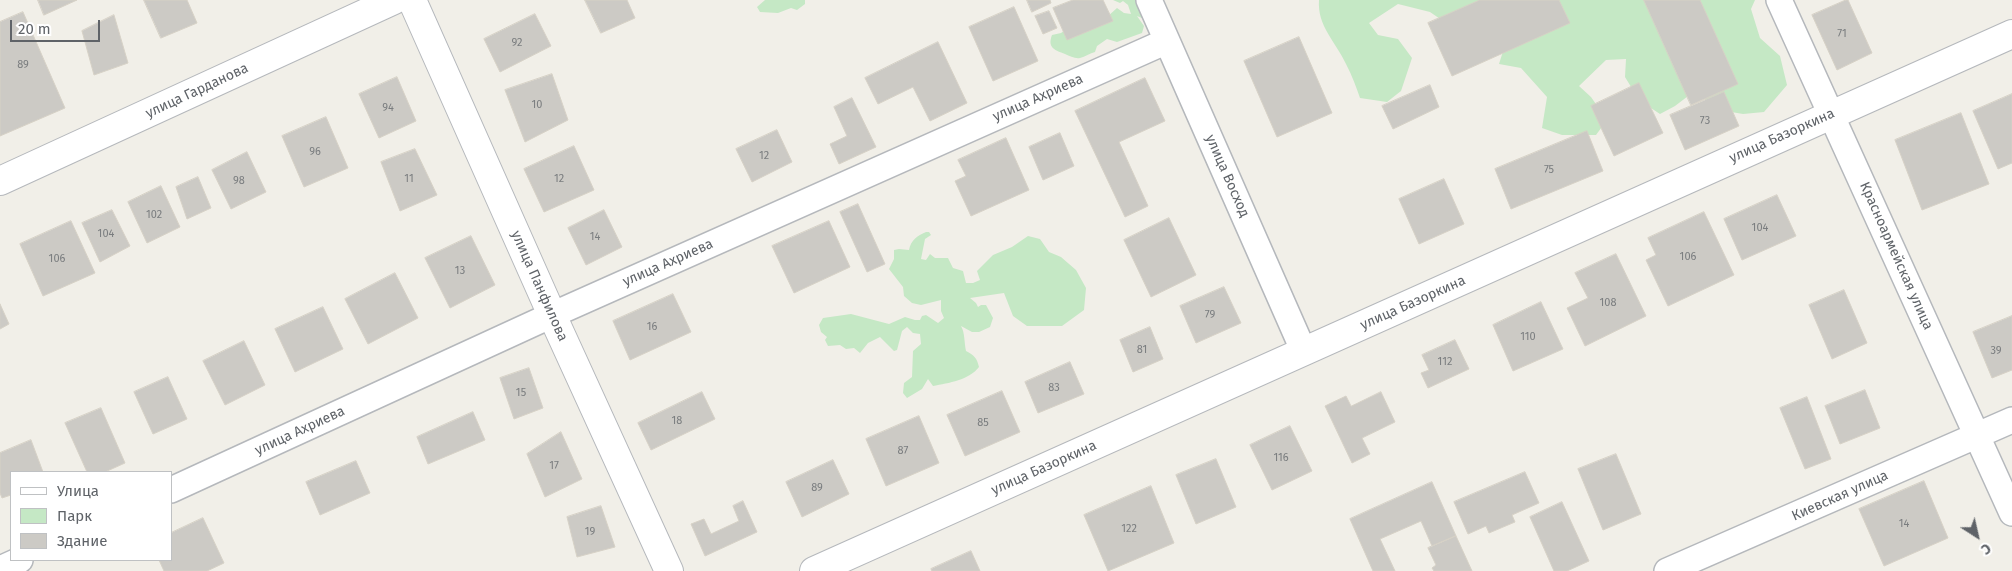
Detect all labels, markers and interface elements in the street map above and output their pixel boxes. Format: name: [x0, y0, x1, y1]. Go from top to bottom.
scale bar: [12, 10, 102, 42]
text: 20 m: [18, 20, 51, 38]
house number: 71: [1837, 27, 1847, 41]
house number: 92: [512, 36, 522, 50]
house number: 89: [17, 58, 29, 72]
street label: улица Гарданова: [143, 60, 251, 122]
street label: улица Ахриева: [990, 71, 1086, 125]
house number: 10: [532, 98, 542, 112]
house number: 94: [382, 101, 394, 115]
street label: улица Базоркина: [1727, 105, 1837, 167]
house number: 73: [1700, 114, 1710, 128]
street label: улица Восход: [1201, 132, 1253, 220]
house number: 96: [309, 145, 321, 159]
house number: 12: [759, 149, 769, 163]
house number: 75: [1544, 163, 1554, 177]
house number: 11: [404, 172, 414, 186]
house number: 12: [554, 172, 564, 186]
house number: 98: [233, 174, 245, 188]
street label: Красноармейская улица: [1856, 179, 1936, 333]
house number: 102: [146, 208, 162, 222]
house number: 104: [1752, 221, 1768, 235]
house number: 104: [98, 227, 114, 241]
street label: улица Панфилова: [507, 228, 571, 344]
house number: 14: [590, 230, 600, 244]
street label: улица Ахриева: [620, 236, 716, 290]
house number: 106: [1680, 250, 1696, 264]
house number: 106: [49, 252, 65, 266]
house number: 13: [455, 264, 465, 278]
street label: улица Базоркина: [1358, 272, 1468, 334]
house number: 108: [1600, 296, 1616, 310]
house number: 79: [1205, 308, 1215, 322]
house number: 16: [647, 320, 657, 334]
house number: 110: [1520, 330, 1536, 344]
house number: 81: [1137, 343, 1147, 357]
house number: 39: [1990, 344, 2002, 358]
house number: 112: [1438, 355, 1452, 369]
house number: 83: [1048, 381, 1060, 395]
house number: 15: [516, 386, 526, 400]
street label: улица Ахриева: [252, 403, 348, 459]
house number: 18: [672, 414, 682, 428]
house number: 85: [977, 416, 989, 430]
street label: улица Базоркина: [989, 437, 1099, 499]
house number: 87: [898, 444, 908, 458]
house number: 116: [1273, 451, 1289, 465]
house number: 17: [549, 459, 559, 473]
street label: Киевская улица: [1789, 467, 1891, 525]
legend: [10, 471, 172, 561]
house number: 89: [811, 481, 823, 495]
text: Улица: [57, 482, 99, 500]
text: Парк: [57, 507, 92, 525]
north arrow: [1952, 511, 2002, 561]
house number: 14: [1899, 517, 1909, 531]
house number: 122: [1121, 522, 1137, 536]
house number: 19: [585, 525, 595, 539]
text: Здание: [57, 532, 107, 550]
text: С: [1978, 539, 1994, 558]

